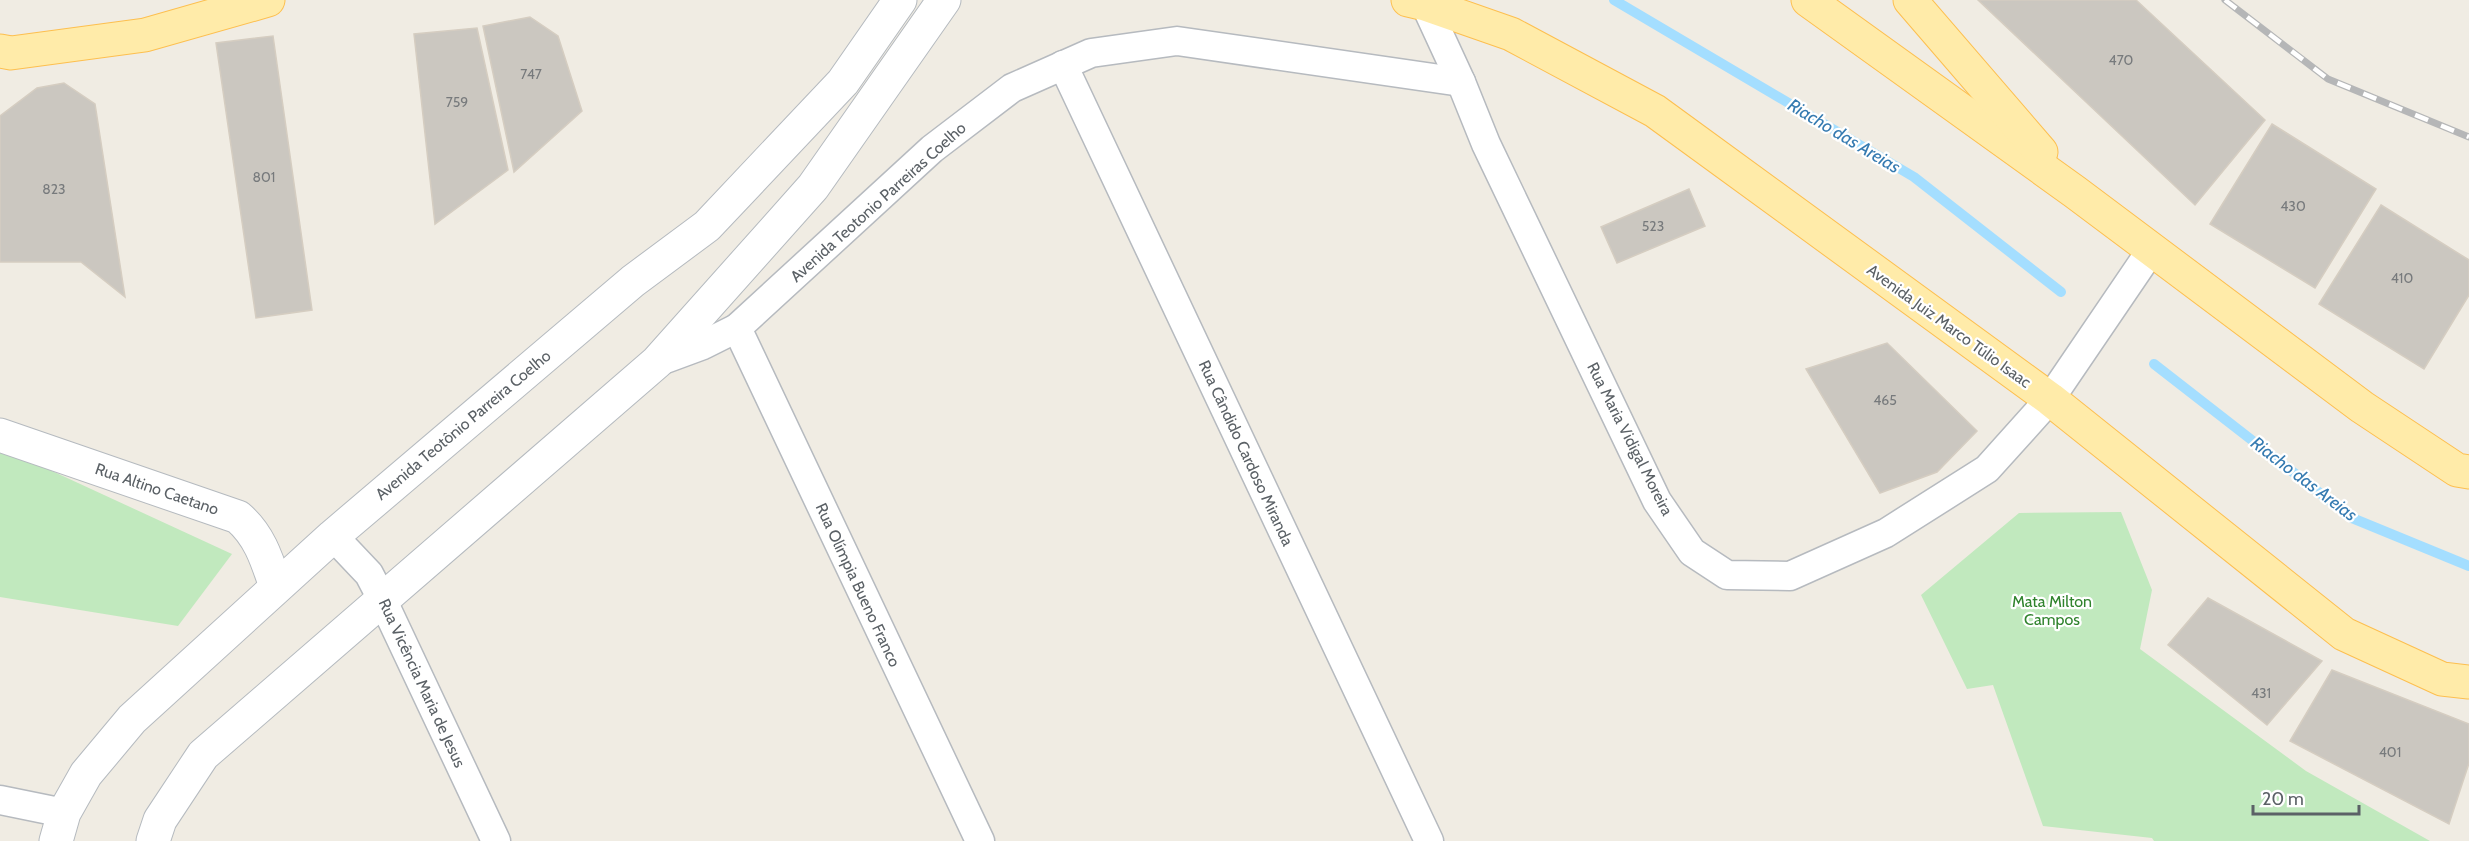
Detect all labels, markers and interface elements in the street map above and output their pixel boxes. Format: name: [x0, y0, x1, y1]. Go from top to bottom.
house number: 470: [2109, 51, 2134, 69]
house number: 747: [520, 65, 542, 83]
house number: 759: [446, 93, 468, 111]
water label: Riacho das Areias: [1784, 94, 1904, 178]
street label: Avenida Teotonio Parreiras Coelho: [786, 118, 970, 286]
house number: 801: [253, 168, 275, 186]
house number: 823: [42, 180, 66, 198]
house number: 430: [2280, 197, 2306, 215]
house number: 523: [1642, 217, 1664, 235]
street label: Avenida Juiz Marco Túlio Isaac: [1863, 260, 2035, 392]
house number: 410: [2391, 269, 2413, 287]
street label: Avenida Teotônio Parreira Coelho: [372, 346, 555, 504]
street label: Rua Cândido Cardoso Miranda: [1195, 357, 1298, 549]
street label: Rua Maria Vidigal Moreira: [1583, 359, 1677, 519]
house number: 465: [1873, 391, 1897, 409]
water label: Riacho das Areias: [2247, 432, 2361, 526]
street label: Rua Altino Caetano: [93, 459, 221, 519]
street label: Rua Olímpia Bueno Franco: [812, 500, 904, 670]
park label: Mata Milton Campos: [2012, 592, 2092, 629]
street label: Rua Vicência Maria de Jesus: [375, 596, 470, 771]
house number: 431: [2251, 684, 2271, 702]
house number: 401: [2379, 743, 2401, 761]
scale bar: [2253, 778, 2360, 816]
text: 20 m: [2262, 788, 2304, 810]

